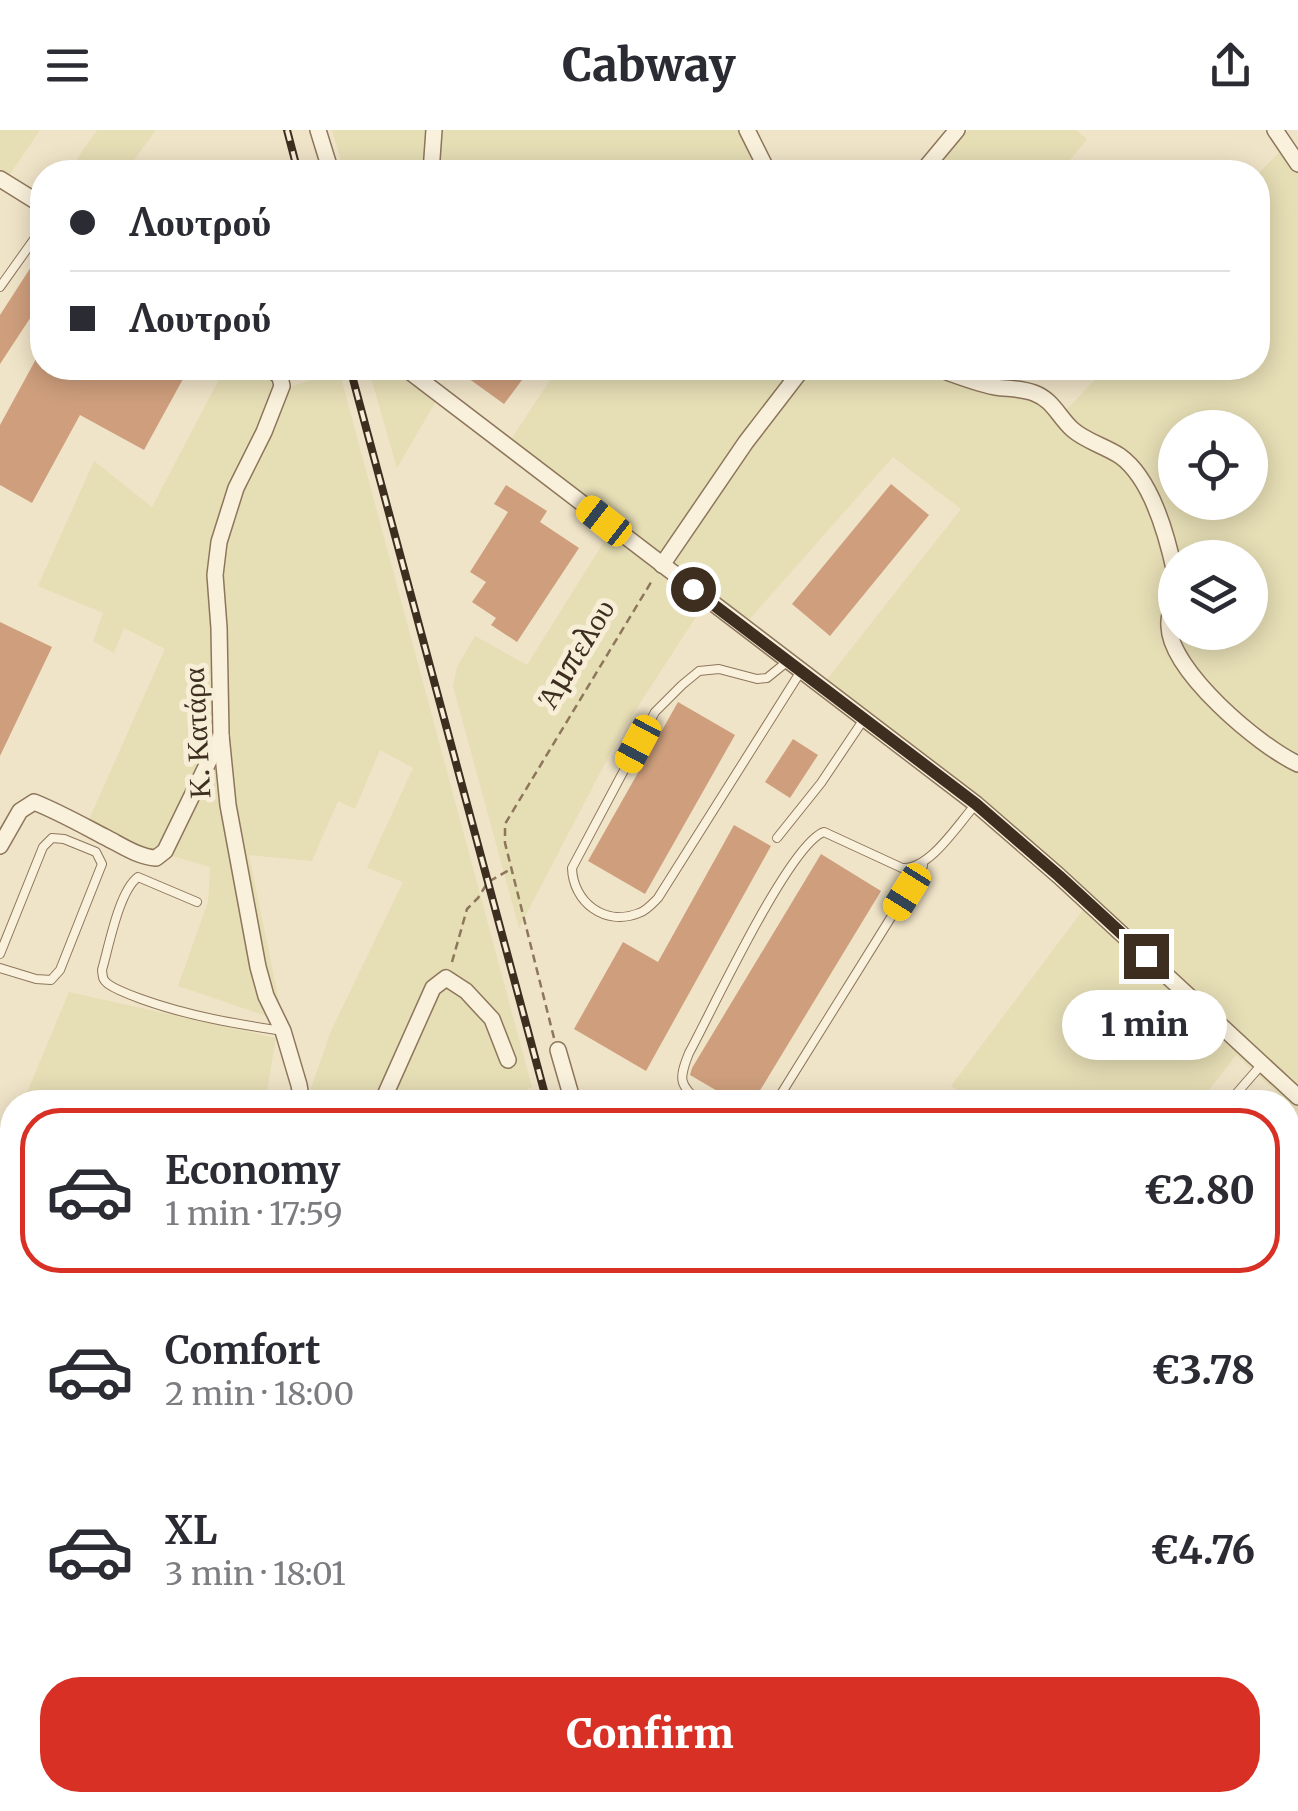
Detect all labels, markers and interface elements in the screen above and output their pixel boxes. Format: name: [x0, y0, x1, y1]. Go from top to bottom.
text: Cabway: [563, 37, 736, 93]
icon: menu: [40, 38, 95, 93]
icon: share: [1203, 38, 1258, 93]
text: Λουτρού: [130, 199, 271, 246]
text: Λουτρού: [130, 295, 271, 342]
map controls: [1158, 410, 1268, 650]
button: locate: [1158, 410, 1268, 520]
car: [571, 491, 637, 551]
button: layers: [1158, 540, 1268, 650]
route start: [671, 567, 716, 612]
street label: Άμπελου: [528, 592, 623, 715]
street label: Κ. Κατάρα: [174, 666, 218, 800]
car: [611, 710, 665, 778]
car: [878, 859, 936, 925]
route end: [1124, 934, 1169, 979]
callout: 1 min: [1064, 991, 1228, 1061]
text: 1 min: [1101, 1005, 1188, 1045]
icon: car: [45, 1146, 135, 1236]
text: Economy: [165, 1147, 340, 1194]
text: €2.80: [1144, 1167, 1255, 1214]
text: 1 min · 17:59: [165, 1194, 343, 1234]
icon: car: [45, 1326, 135, 1416]
text: Comfort: [165, 1327, 321, 1374]
text: €3.78: [1151, 1347, 1255, 1394]
text: 2 min · 18:00: [165, 1374, 354, 1414]
icon: car: [45, 1506, 135, 1596]
text: XL: [165, 1507, 217, 1554]
text: €4.76: [1150, 1527, 1255, 1574]
text: 3 min · 18:01: [165, 1554, 346, 1594]
button: Confirm: [40, 1677, 1260, 1792]

